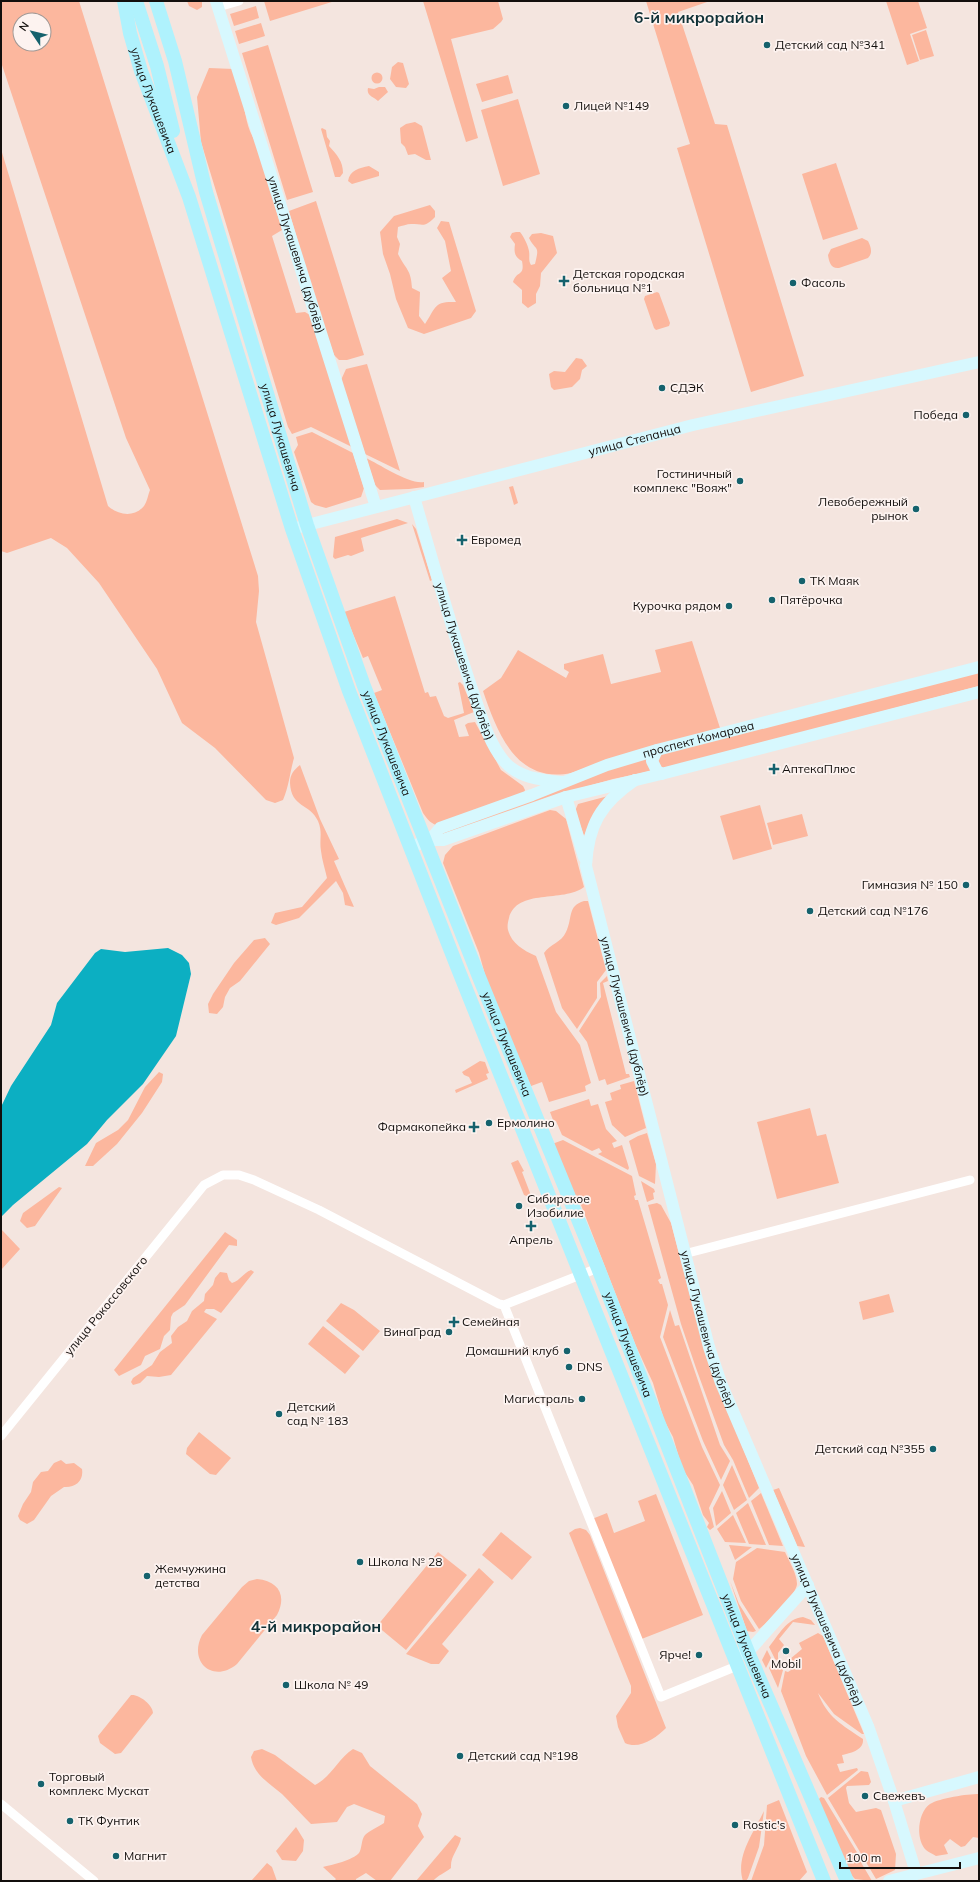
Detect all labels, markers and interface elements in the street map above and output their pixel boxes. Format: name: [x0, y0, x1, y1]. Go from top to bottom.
district label: 6-й микрорайон: [634, 7, 764, 27]
north arrow: [12, 12, 52, 52]
text: N: [16, 19, 32, 34]
place label: Детский сад №341: [775, 37, 885, 52]
marker: Детский сад №341: [762, 40, 772, 50]
street label: улица Лукашевича: [128, 46, 180, 156]
place label: Лицей №149: [574, 98, 649, 113]
marker: Лицей №149: [561, 101, 571, 111]
street label: улица Лукашевича (дублёр): [265, 174, 329, 335]
place label: Детская городская больница №1: [573, 266, 685, 295]
marker: Детская городская больница №1: [558, 275, 570, 287]
place label: Фасоль: [801, 275, 846, 290]
marker: Фасоль: [788, 278, 798, 288]
place label: СДЭК: [670, 380, 704, 395]
street label: улица Лукашевича: [257, 381, 304, 493]
marker: СДЭК: [657, 383, 667, 393]
place label: Победа: [914, 407, 958, 422]
marker: Победа: [961, 410, 971, 420]
street label: улица Степанца: [587, 420, 682, 459]
place label: Гостиничный комплекс "Вояж": [633, 466, 732, 495]
marker: Гостиничный комплекс "Вояж": [735, 476, 745, 486]
place label: Левобережный рынок: [818, 494, 909, 523]
marker: Левобережный рынок: [911, 504, 921, 514]
place label: Евромед: [471, 532, 521, 547]
marker: Евромед: [456, 534, 468, 546]
place label: ТК Маяк: [810, 573, 859, 588]
marker: ТК Маяк: [797, 576, 807, 586]
street label: улица Лукашевича (дублёр): [432, 581, 498, 742]
place label: Пятёрочка: [780, 592, 843, 607]
marker: Пятёрочка: [767, 595, 777, 605]
place label: Курочка рядом: [633, 598, 721, 613]
marker: Курочка рядом: [724, 601, 734, 611]
street label: улица Лукашевича: [360, 688, 415, 798]
street label: проспект Комарова: [641, 717, 756, 761]
place label: АптекаПлюс: [782, 761, 856, 776]
marker: АптекаПлюс: [769, 764, 779, 774]
place label: Гимназия № 150: [862, 877, 958, 892]
marker: Гимназия № 150: [961, 880, 971, 890]
place label: Детский сад №176: [818, 903, 928, 918]
marker: Детский сад №176: [805, 906, 815, 916]
street label: улица Лукашевича (дублёр): [597, 935, 653, 1098]
street label: улица Лукашевича: [479, 989, 535, 1099]
place label: Ермолино: [497, 1115, 555, 1130]
marker: Ермолино: [484, 1118, 494, 1128]
place label: Фармакопейка: [377, 1119, 466, 1134]
marker: Фармакопейка: [469, 1122, 479, 1132]
place label: Сибирское Изобилие: [527, 1191, 590, 1220]
marker: Сибирское Изобилие: [514, 1201, 524, 1211]
marker: Апрель: [526, 1221, 536, 1231]
place label: Апрель: [509, 1232, 553, 1247]
street label: улица Лукашевича (дублёр): [678, 1249, 739, 1411]
street label: улица Рокоссовского: [61, 1253, 150, 1358]
street label: улица Лукашевича: [601, 1290, 656, 1399]
place label: Семейная: [462, 1314, 520, 1329]
marker: Семейная: [449, 1317, 459, 1327]
place label: ВинаГрад: [384, 1324, 441, 1339]
marker: ВинаГрад: [444, 1327, 454, 1337]
place label: Домашний клуб: [466, 1343, 559, 1358]
marker: Домашний клуб: [562, 1346, 572, 1356]
place label: DNS: [577, 1359, 602, 1374]
marker: DNS: [564, 1362, 574, 1372]
place label: Магистраль: [504, 1391, 574, 1406]
marker: Магистраль: [577, 1394, 587, 1404]
place label: Детский сад № 183: [287, 1399, 349, 1428]
marker: Детский сад № 183: [274, 1409, 284, 1419]
place label: Детский сад №355: [815, 1441, 925, 1456]
marker: Детский сад №355: [928, 1444, 938, 1454]
street label: улица Лукашевича (дублёр): [788, 1552, 867, 1708]
place label: Школа № 28: [368, 1554, 442, 1569]
marker: Школа № 28: [355, 1557, 365, 1567]
place label: Жемчужина детства: [155, 1561, 226, 1590]
marker: Жемчужина детства: [142, 1571, 152, 1581]
street label: улица Лукашевича: [719, 1591, 775, 1701]
district label: 4-й микрорайон: [251, 1616, 381, 1636]
marker: Mobil: [781, 1646, 791, 1656]
place label: Ярче!: [659, 1647, 691, 1662]
marker: Ярче!: [694, 1650, 704, 1660]
place label: Mobil: [771, 1656, 801, 1671]
place label: Школа № 49: [294, 1677, 368, 1692]
marker: Школа № 49: [281, 1680, 291, 1690]
place label: Детский сад №198: [468, 1748, 578, 1763]
marker: Детский сад №198: [455, 1751, 465, 1761]
place label: Торговый комплекс Мускат: [49, 1769, 150, 1798]
marker: Торговый комплекс Мускат: [36, 1779, 46, 1789]
place label: Свежевъ: [873, 1788, 926, 1803]
marker: Свежевъ: [860, 1791, 870, 1801]
place label: ТК Фунтик: [78, 1813, 140, 1828]
marker: ТК Фунтик: [65, 1816, 75, 1826]
place label: Rostic's: [743, 1817, 786, 1832]
marker: Rostic's: [730, 1820, 740, 1830]
scale bar: [840, 1844, 960, 1870]
place label: Магнит: [124, 1848, 167, 1863]
text: 100 m: [846, 1850, 881, 1865]
marker: Магнит: [111, 1851, 121, 1861]

